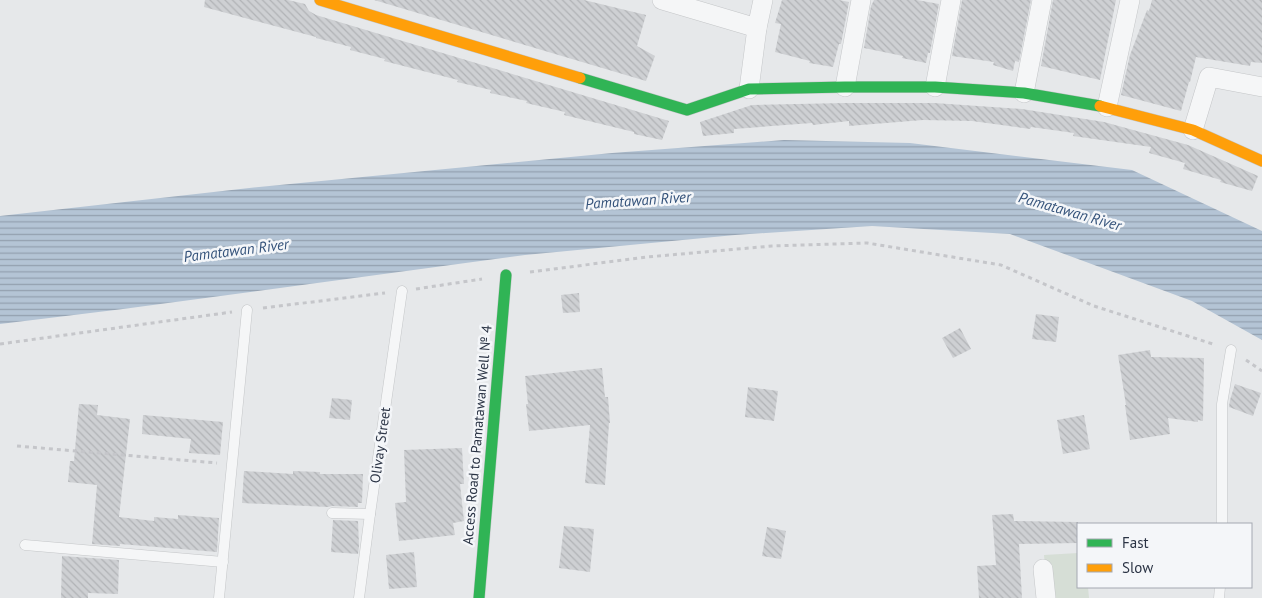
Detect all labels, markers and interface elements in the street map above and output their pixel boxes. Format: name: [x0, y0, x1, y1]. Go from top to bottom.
water label: Pamatawan River: [585, 187, 693, 213]
water label: Pamatawan River: [1016, 187, 1125, 235]
water label: Pamatawan River: [182, 234, 291, 266]
street label: Access Road to Pamatawan Well № 4: [458, 324, 496, 545]
street label: Olivay Street: [366, 406, 394, 484]
legend: [1077, 523, 1252, 588]
text: Fast: [1122, 533, 1149, 552]
text: Slow: [1122, 558, 1153, 577]

